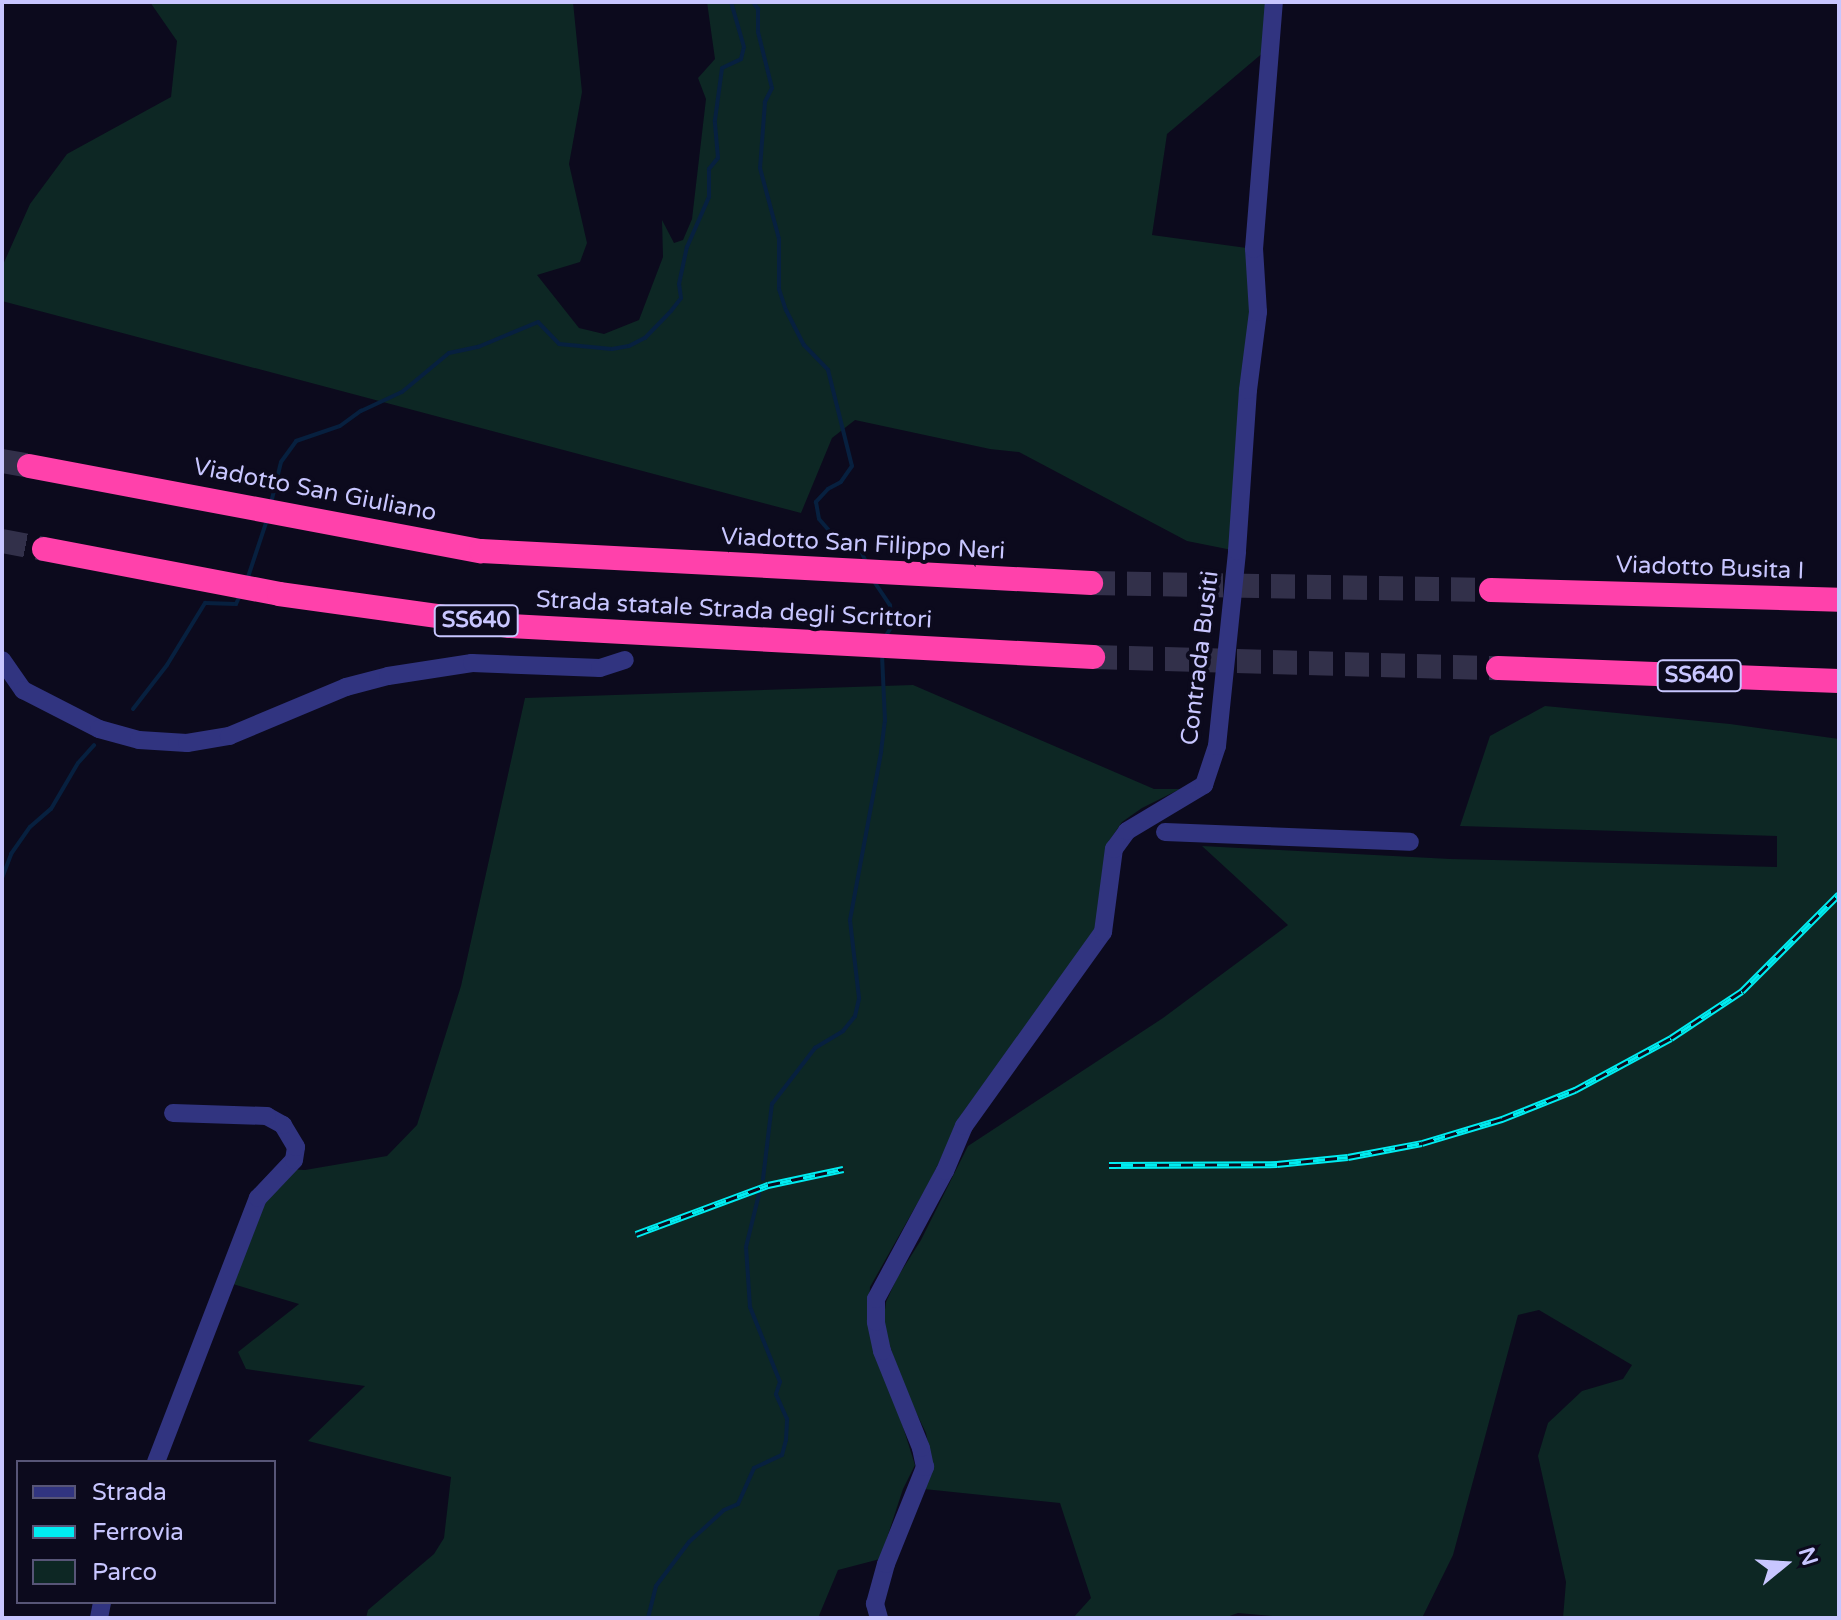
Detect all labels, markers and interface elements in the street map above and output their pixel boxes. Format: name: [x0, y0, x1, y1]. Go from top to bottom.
street label: Viadotto San Giuliano: [191, 452, 439, 528]
street label: Viadotto San Filippo Neri: [720, 522, 1006, 566]
street label: Viadotto Busita I: [1615, 550, 1805, 586]
street label: Contrada Busiti: [1175, 569, 1225, 747]
street label: Strada statale Strada degli Scrittori: [535, 585, 933, 635]
road number: SS640: [432, 603, 520, 639]
road number: SS640: [1655, 658, 1743, 694]
legend: [16, 1460, 276, 1604]
text: Strada: [92, 1478, 167, 1507]
text: Ferrovia: [92, 1518, 184, 1547]
north arrow: [1745, 1524, 1825, 1604]
text: N: [1793, 1544, 1823, 1569]
text: Parco: [92, 1558, 157, 1587]

